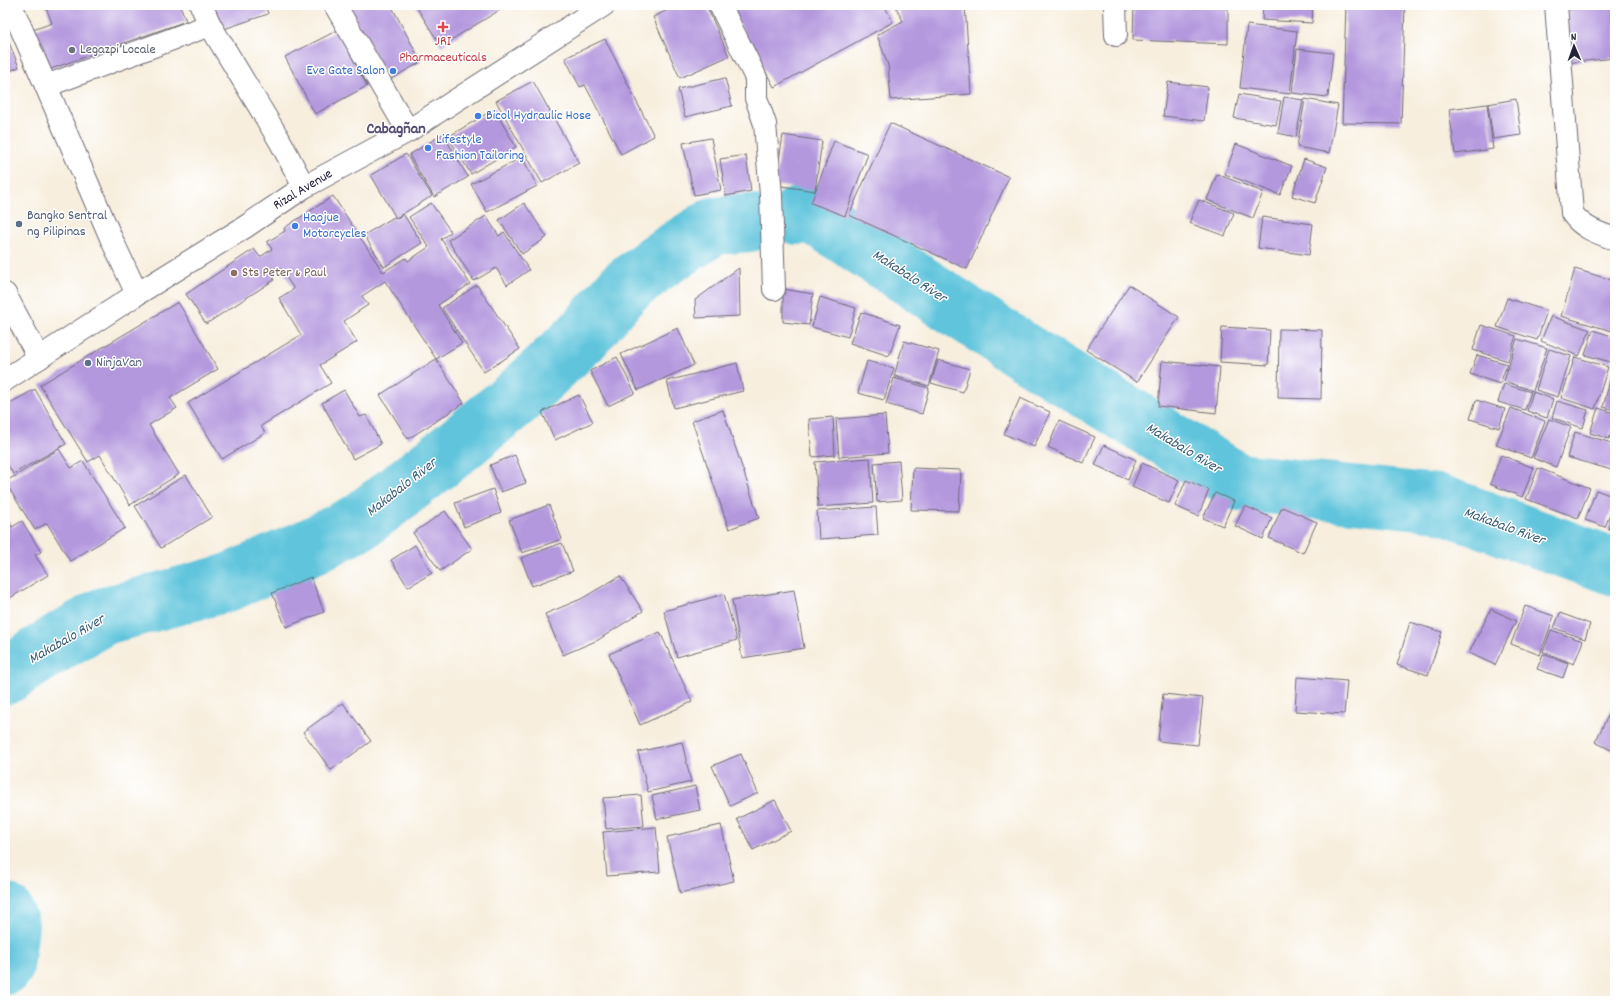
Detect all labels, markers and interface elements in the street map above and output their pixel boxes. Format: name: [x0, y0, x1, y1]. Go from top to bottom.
marker: JRI Pharmaceuticals: [438, 22, 448, 32]
north arrow: [1554, 26, 1594, 66]
text: N: [1571, 30, 1577, 46]
place label: JRI Pharmaceuticals: [399, 32, 487, 68]
place label: Legazpi Locale: [80, 40, 156, 60]
marker: Legazpi Locale: [67, 45, 77, 55]
place label: Eve Gate Salon: [307, 61, 385, 81]
marker: Eve Gate Salon: [388, 66, 398, 76]
place label: Bicol Hydraulic Hose: [486, 106, 591, 126]
marker: Bicol Hydraulic Hose: [473, 111, 483, 121]
district label: Cabagñan: [366, 118, 426, 141]
place label: Lifestyle Fashion Tailoring: [436, 130, 524, 166]
marker: Lifestyle Fashion Tailoring: [423, 143, 433, 153]
street label: Rizal Avenue: [270, 164, 336, 216]
place label: Bangko Sentral ng Pilipinas: [27, 206, 108, 242]
place label: Haojue Motorcycles: [303, 208, 366, 244]
marker: Bangko Sentral ng Pilipinas: [14, 219, 24, 229]
marker: Haojue Motorcycles: [290, 221, 300, 231]
water label: Makabalo River: [867, 245, 952, 310]
place label: Sts Peter & Paul: [242, 263, 327, 283]
marker: Sts Peter & Paul: [229, 268, 239, 278]
place label: NinjaVan: [96, 353, 142, 373]
marker: NinjaVan: [83, 358, 93, 368]
water label: Makabalo River: [1141, 418, 1226, 481]
water label: Makabalo River: [362, 452, 443, 523]
water label: Makabalo River: [1460, 502, 1549, 552]
water label: Makabalo River: [25, 609, 110, 671]

